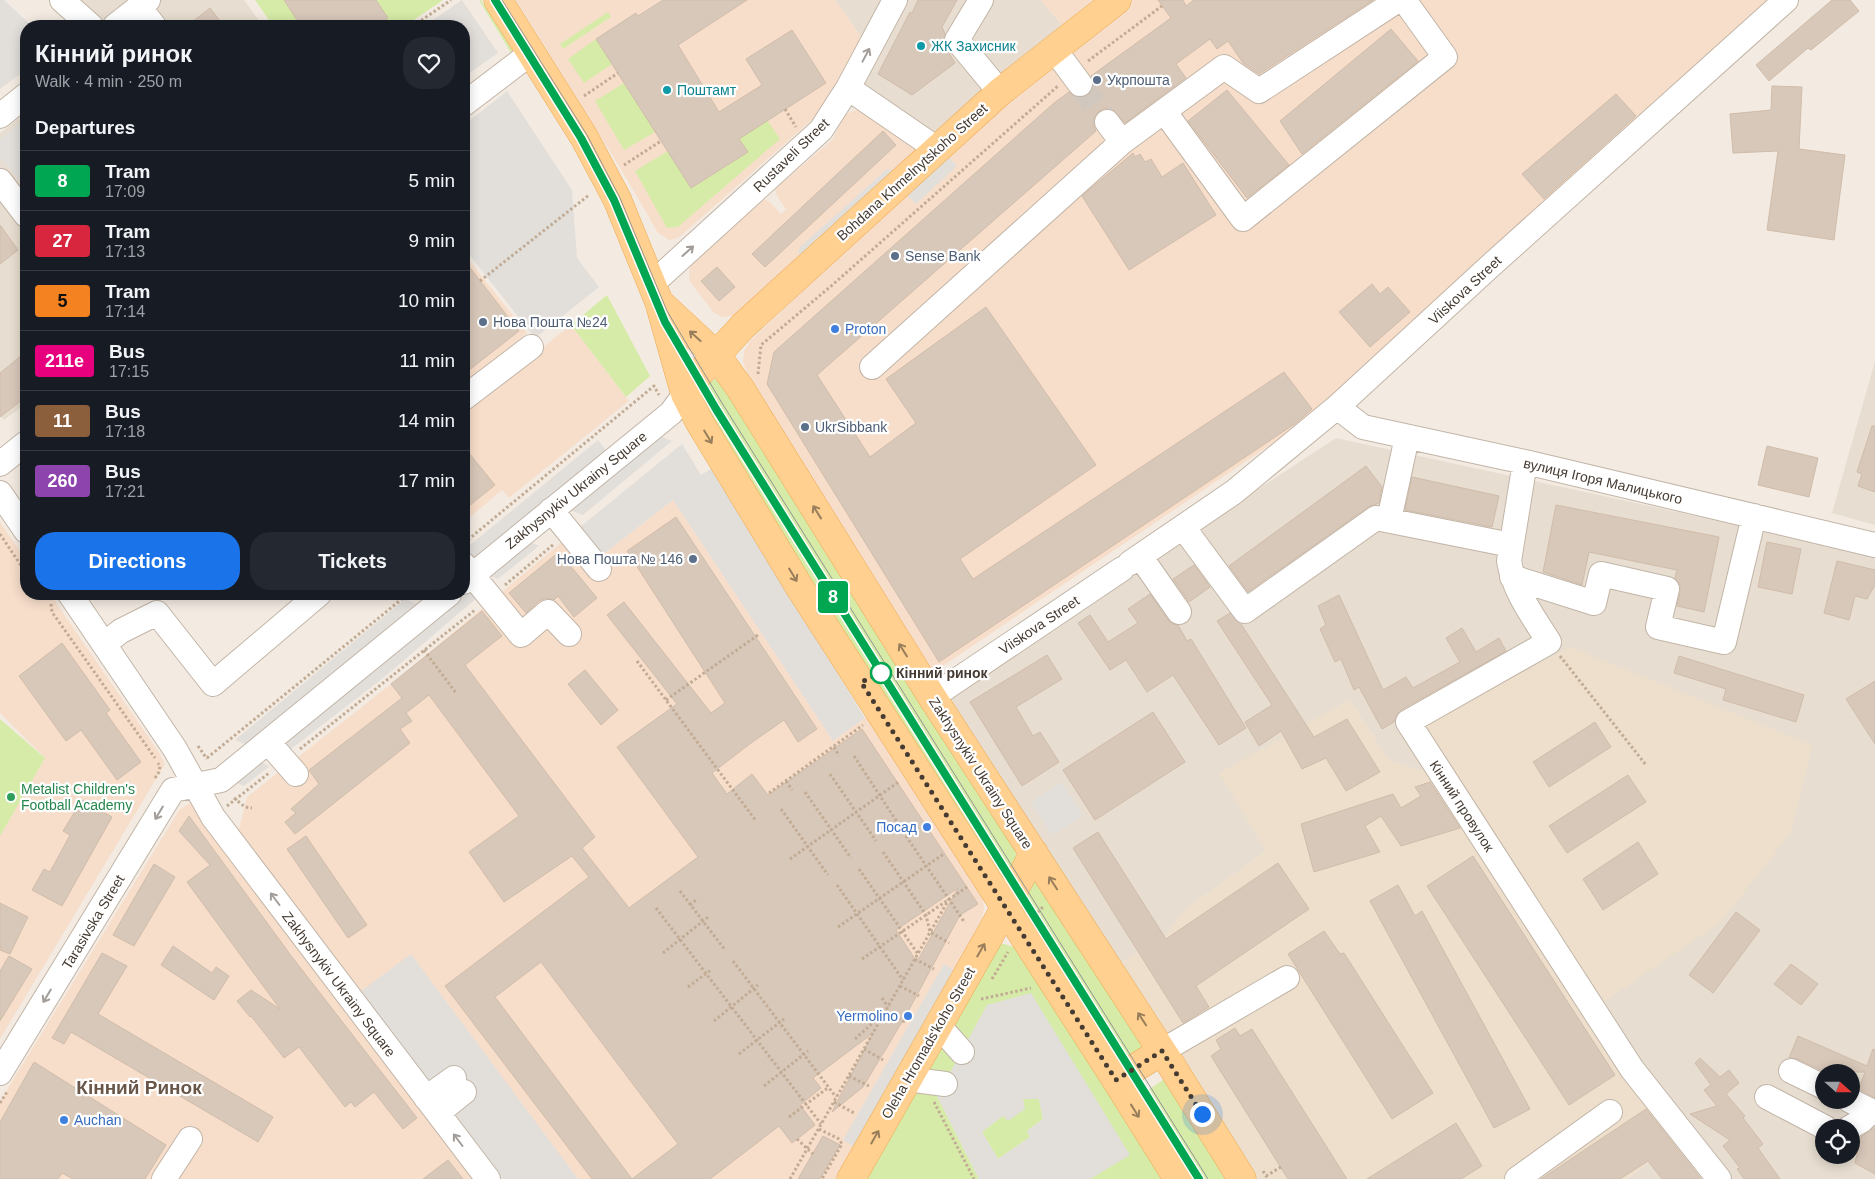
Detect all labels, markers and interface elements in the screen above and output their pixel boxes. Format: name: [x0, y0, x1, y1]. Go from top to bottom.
button: heart: [403, 37, 455, 89]
place label: ЖК Захисник: [931, 38, 1017, 54]
text: Кінний ринок: [35, 40, 192, 67]
marker: ЖК Захисник: [915, 40, 927, 52]
one-way arrow: [861, 47, 871, 62]
place label: Укрпошта: [1107, 72, 1170, 88]
text: Walk · 4 min · 250 m: [35, 73, 182, 90]
marker: Укрпошта: [1091, 74, 1103, 86]
place label: Поштамт: [677, 82, 737, 98]
marker: Поштамт: [661, 84, 673, 96]
street label: Bohdana Khmelnytskoho Street: [833, 100, 991, 244]
street label: Rustaveli Street: [750, 115, 832, 195]
text: Departures: [35, 117, 135, 138]
text: Tram: [105, 161, 150, 182]
text: 5 min: [409, 170, 455, 191]
text: 8: [57, 171, 68, 191]
text: 17:09: [105, 183, 145, 200]
text: Tram: [105, 221, 150, 242]
text: 9 min: [409, 230, 455, 251]
text: 27: [52, 231, 73, 251]
text: 17:13: [105, 243, 145, 260]
one-way arrow: [682, 245, 695, 257]
place label: Sense Bank: [905, 248, 981, 264]
marker: Sense Bank: [889, 250, 901, 262]
street label: Viiskova Street: [1425, 252, 1505, 328]
text: Tram: [105, 281, 150, 302]
text: 10 min: [398, 290, 455, 311]
text: 5: [57, 291, 68, 311]
text: 17:14: [105, 303, 145, 320]
place label: Нова Пошта №24: [493, 314, 608, 330]
marker: Нова Пошта №24: [477, 316, 489, 328]
place label: Proton: [845, 321, 886, 337]
marker: Proton: [829, 323, 841, 335]
one-way arrow: [689, 330, 702, 342]
text: Bus: [109, 341, 145, 362]
text: 11 min: [399, 350, 455, 371]
text: 211е: [45, 351, 84, 371]
text: 17:15: [109, 363, 149, 380]
text: Bus: [105, 401, 141, 422]
text: 14 min: [398, 410, 455, 431]
text: 11: [53, 411, 72, 431]
place label: UkrSibbank: [815, 419, 888, 435]
marker: UkrSibbank: [799, 421, 811, 433]
text: 17:18: [105, 423, 145, 440]
street label: Zakhysnykiv Ukrainy Square: [502, 428, 650, 552]
one-way arrow: [703, 429, 713, 443]
street label: вулиця Ігоря Малицького: [1522, 455, 1684, 507]
text: Bus: [105, 461, 141, 482]
text: 17 min: [398, 470, 455, 491]
text: 260: [47, 471, 78, 491]
text: 17:21: [105, 483, 145, 500]
one-way arrow: [812, 506, 822, 520]
button: Directions: [35, 532, 240, 590]
button: Tickets: [250, 532, 455, 590]
place label: Нова Пошта № 146: [557, 551, 683, 567]
marker: Нова Пошта № 146: [687, 553, 699, 565]
one-way arrow: [788, 568, 798, 582]
line badge: 8: [817, 581, 849, 613]
text: 8: [828, 587, 838, 607]
street label: Viiskova Street: [996, 592, 1082, 658]
one-way arrow: [897, 644, 907, 658]
marker: Кінний ринок: [870, 662, 892, 684]
place label: Кінний ринок: [896, 665, 989, 681]
street label: Zakhysnykiv Ukrainy Square: [926, 694, 1036, 852]
street label: Кінний провулок: [1427, 757, 1498, 855]
place label: Metalist Children's Football Academy: [21, 781, 135, 813]
marker: Metalist Children's Football Academy: [5, 791, 17, 803]
one-way arrow: [154, 805, 164, 819]
place label: Посад: [876, 819, 917, 835]
marker: Посад: [921, 821, 933, 833]
street label: Tarasivska Street: [58, 872, 128, 972]
one-way arrow: [1048, 876, 1058, 890]
one-way arrow: [270, 893, 281, 906]
street label: Zakhysnykiv Ukrainy Square: [279, 908, 399, 1060]
one-way arrow: [976, 942, 986, 957]
street label: Oleha Hromadsʹkoho Street: [878, 964, 978, 1122]
one-way arrow: [42, 988, 52, 1002]
place label: Yermolino: [836, 1008, 898, 1024]
marker: Yermolino: [902, 1010, 914, 1022]
one-way arrow: [1136, 1012, 1147, 1026]
north arrow: [1815, 1064, 1860, 1109]
map controls: [1815, 1064, 1860, 1164]
district label: Кінний Ринок: [76, 1077, 202, 1098]
your location: [1190, 1102, 1215, 1127]
one-way arrow: [1130, 1103, 1140, 1117]
place label: Auchan: [74, 1112, 121, 1128]
marker: Auchan: [58, 1114, 70, 1126]
button: locate: [1815, 1119, 1860, 1164]
one-way arrow: [870, 1130, 880, 1144]
one-way arrow: [453, 1134, 464, 1147]

